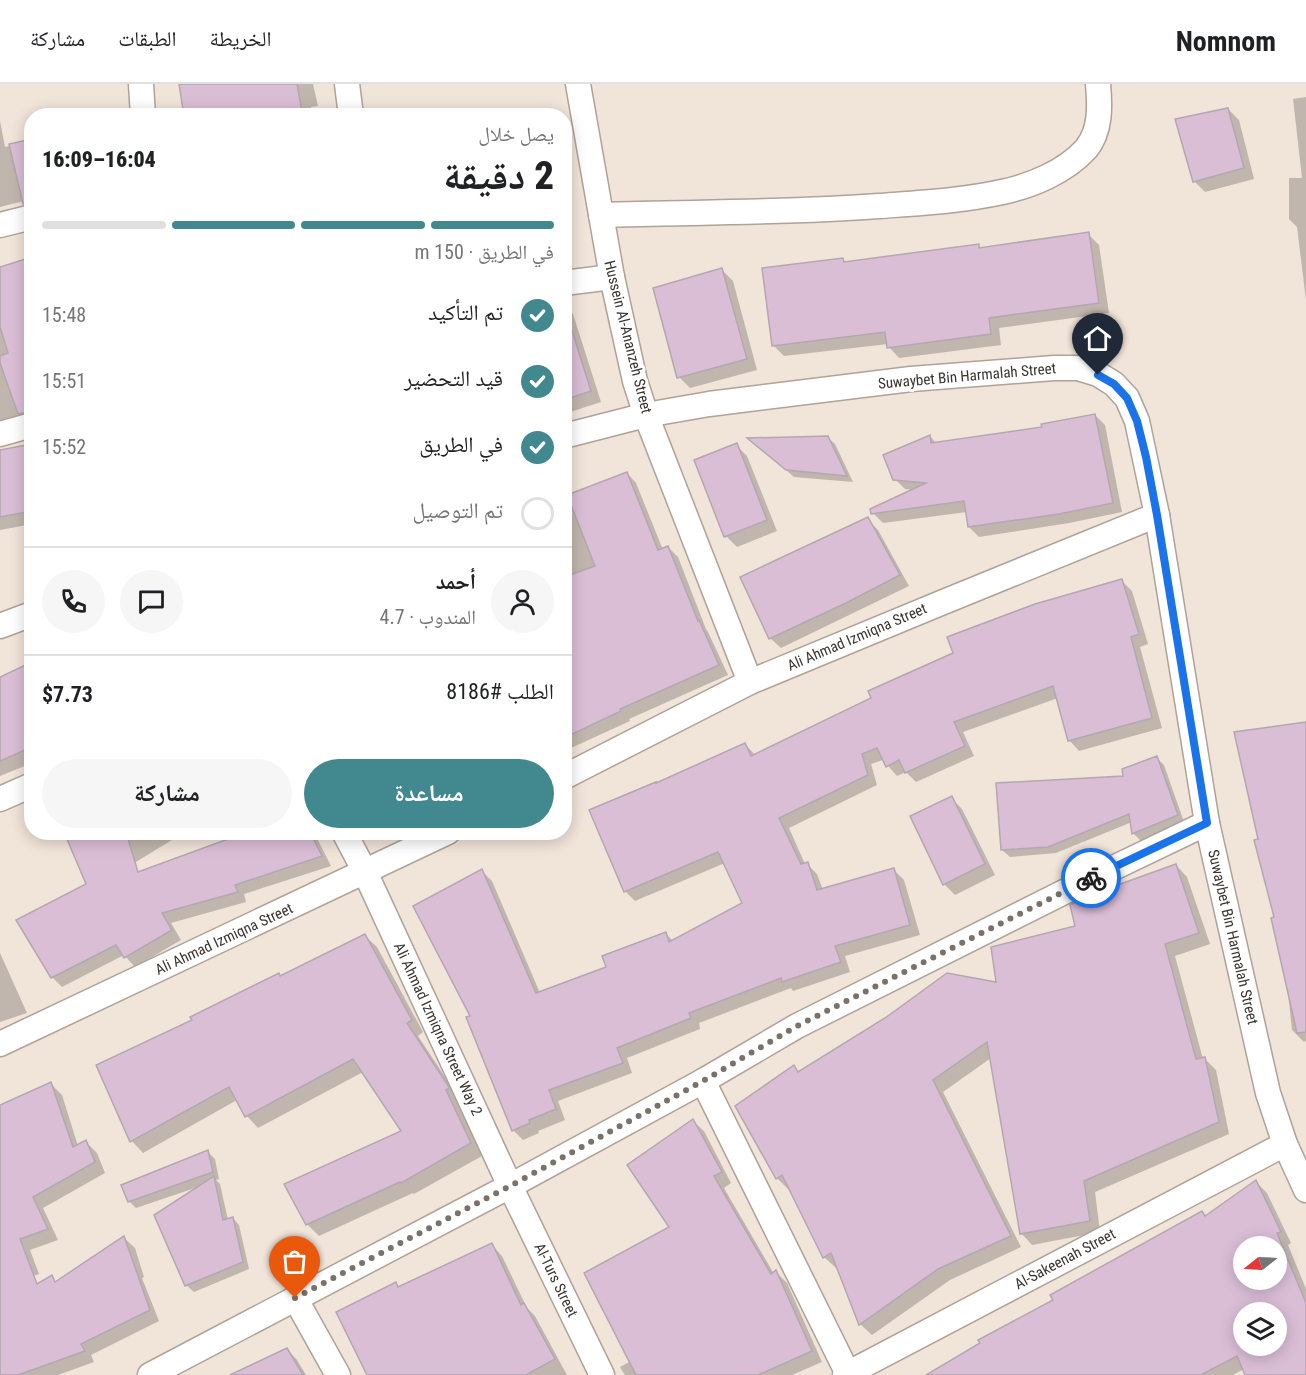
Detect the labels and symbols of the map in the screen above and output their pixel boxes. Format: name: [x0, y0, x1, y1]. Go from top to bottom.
street label: Hussein Al-Ananzeh Street: [600, 259, 656, 415]
pin: [1072, 313, 1123, 375]
street label: Suwaybet Bin Harmalah Street: [877, 359, 1057, 393]
street label: Ali Ahmad Izmiqna Street: [785, 599, 929, 675]
courier: [1061, 848, 1121, 908]
street label: Suwaybet Bin Harmalah Street: [1204, 848, 1262, 1026]
street label: Ali Ahmad Izmiqna Street: [152, 899, 296, 979]
street label: Ali Ahmad Izmiqna Street Way 2: [390, 940, 486, 1118]
street label: Al-Sakeenah Street: [1011, 1225, 1119, 1293]
pin: [269, 1236, 320, 1298]
north arrow: [1233, 1236, 1287, 1290]
street label: Al-Turs Street: [530, 1240, 582, 1320]

